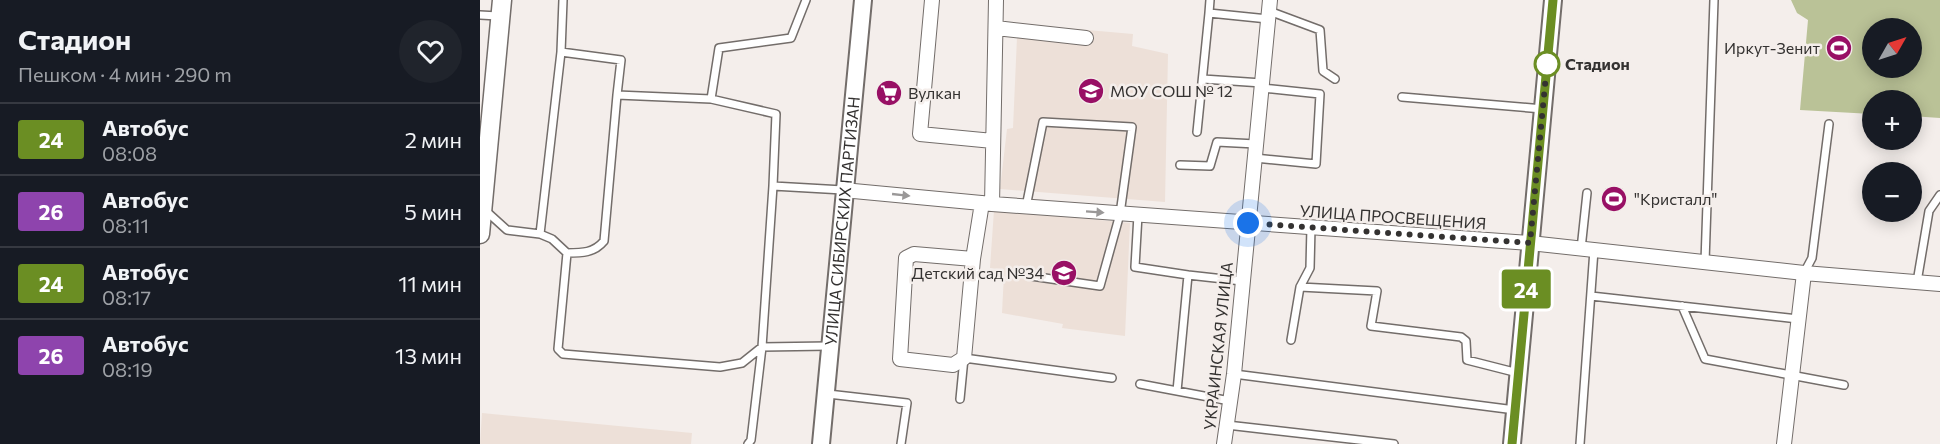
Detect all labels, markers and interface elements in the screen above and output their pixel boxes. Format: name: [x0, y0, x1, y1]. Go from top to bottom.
north arrow: [1862, 18, 1922, 78]
map controls: [1862, 18, 1922, 222]
button: heart: [399, 20, 462, 83]
text: Стадион: [18, 22, 131, 56]
sports icon: Иркут-Зенит: [1824, 33, 1854, 63]
place label: Иркут-Зенит: [1724, 38, 1820, 57]
marker: Стадион: [1534, 51, 1560, 77]
place label: Стадион: [1565, 54, 1630, 73]
text: Пешком · 4 мин · 290 m: [18, 62, 232, 86]
school or university icon: МОУ СОШ № 12: [1076, 76, 1106, 106]
supermarket icon: Вулкан: [874, 78, 904, 108]
place label: МОУ СОШ № 12: [1110, 81, 1233, 100]
place label: Вулкан: [908, 83, 961, 102]
button: +: [1862, 90, 1922, 150]
street label: УЛИЦА СИБИРСКИХ ПАРТИЗАН: [820, 95, 863, 346]
text: Автобус: [102, 114, 189, 141]
text: 2 мин: [405, 126, 462, 153]
text: 24: [39, 127, 63, 152]
text: 08:08: [102, 141, 157, 165]
button: −: [1862, 162, 1922, 222]
sports icon: "Кристалл": [1599, 184, 1629, 214]
text: Автобус: [102, 186, 189, 213]
place label: "Кристалл": [1634, 189, 1717, 208]
one-way arrow: [892, 190, 911, 200]
text: 5 мин: [404, 198, 462, 225]
text: 26: [39, 199, 63, 224]
street label: УЛИЦА ПРОСВЕЩЕНИЯ: [1299, 201, 1487, 232]
one-way arrow: [1086, 207, 1105, 216]
your location: [1233, 208, 1263, 238]
text: 08:11: [102, 213, 149, 237]
text: Автобус: [102, 258, 189, 285]
school or university icon: Детский сад №34: [1049, 258, 1079, 288]
street label: УКРАИНСКАЯ УЛИЦА: [1199, 261, 1236, 431]
place label: Детский сад №34: [912, 263, 1044, 282]
text: 11 мин: [398, 270, 462, 297]
line badge: 24: [1499, 270, 1553, 308]
text: 24: [39, 271, 63, 296]
text: 24: [1514, 277, 1538, 302]
text: 08:17: [102, 285, 151, 309]
text: Автобус: [102, 330, 189, 357]
text: 13 мин: [395, 342, 462, 369]
text: 26: [39, 343, 63, 368]
text: 08:19: [102, 357, 153, 381]

